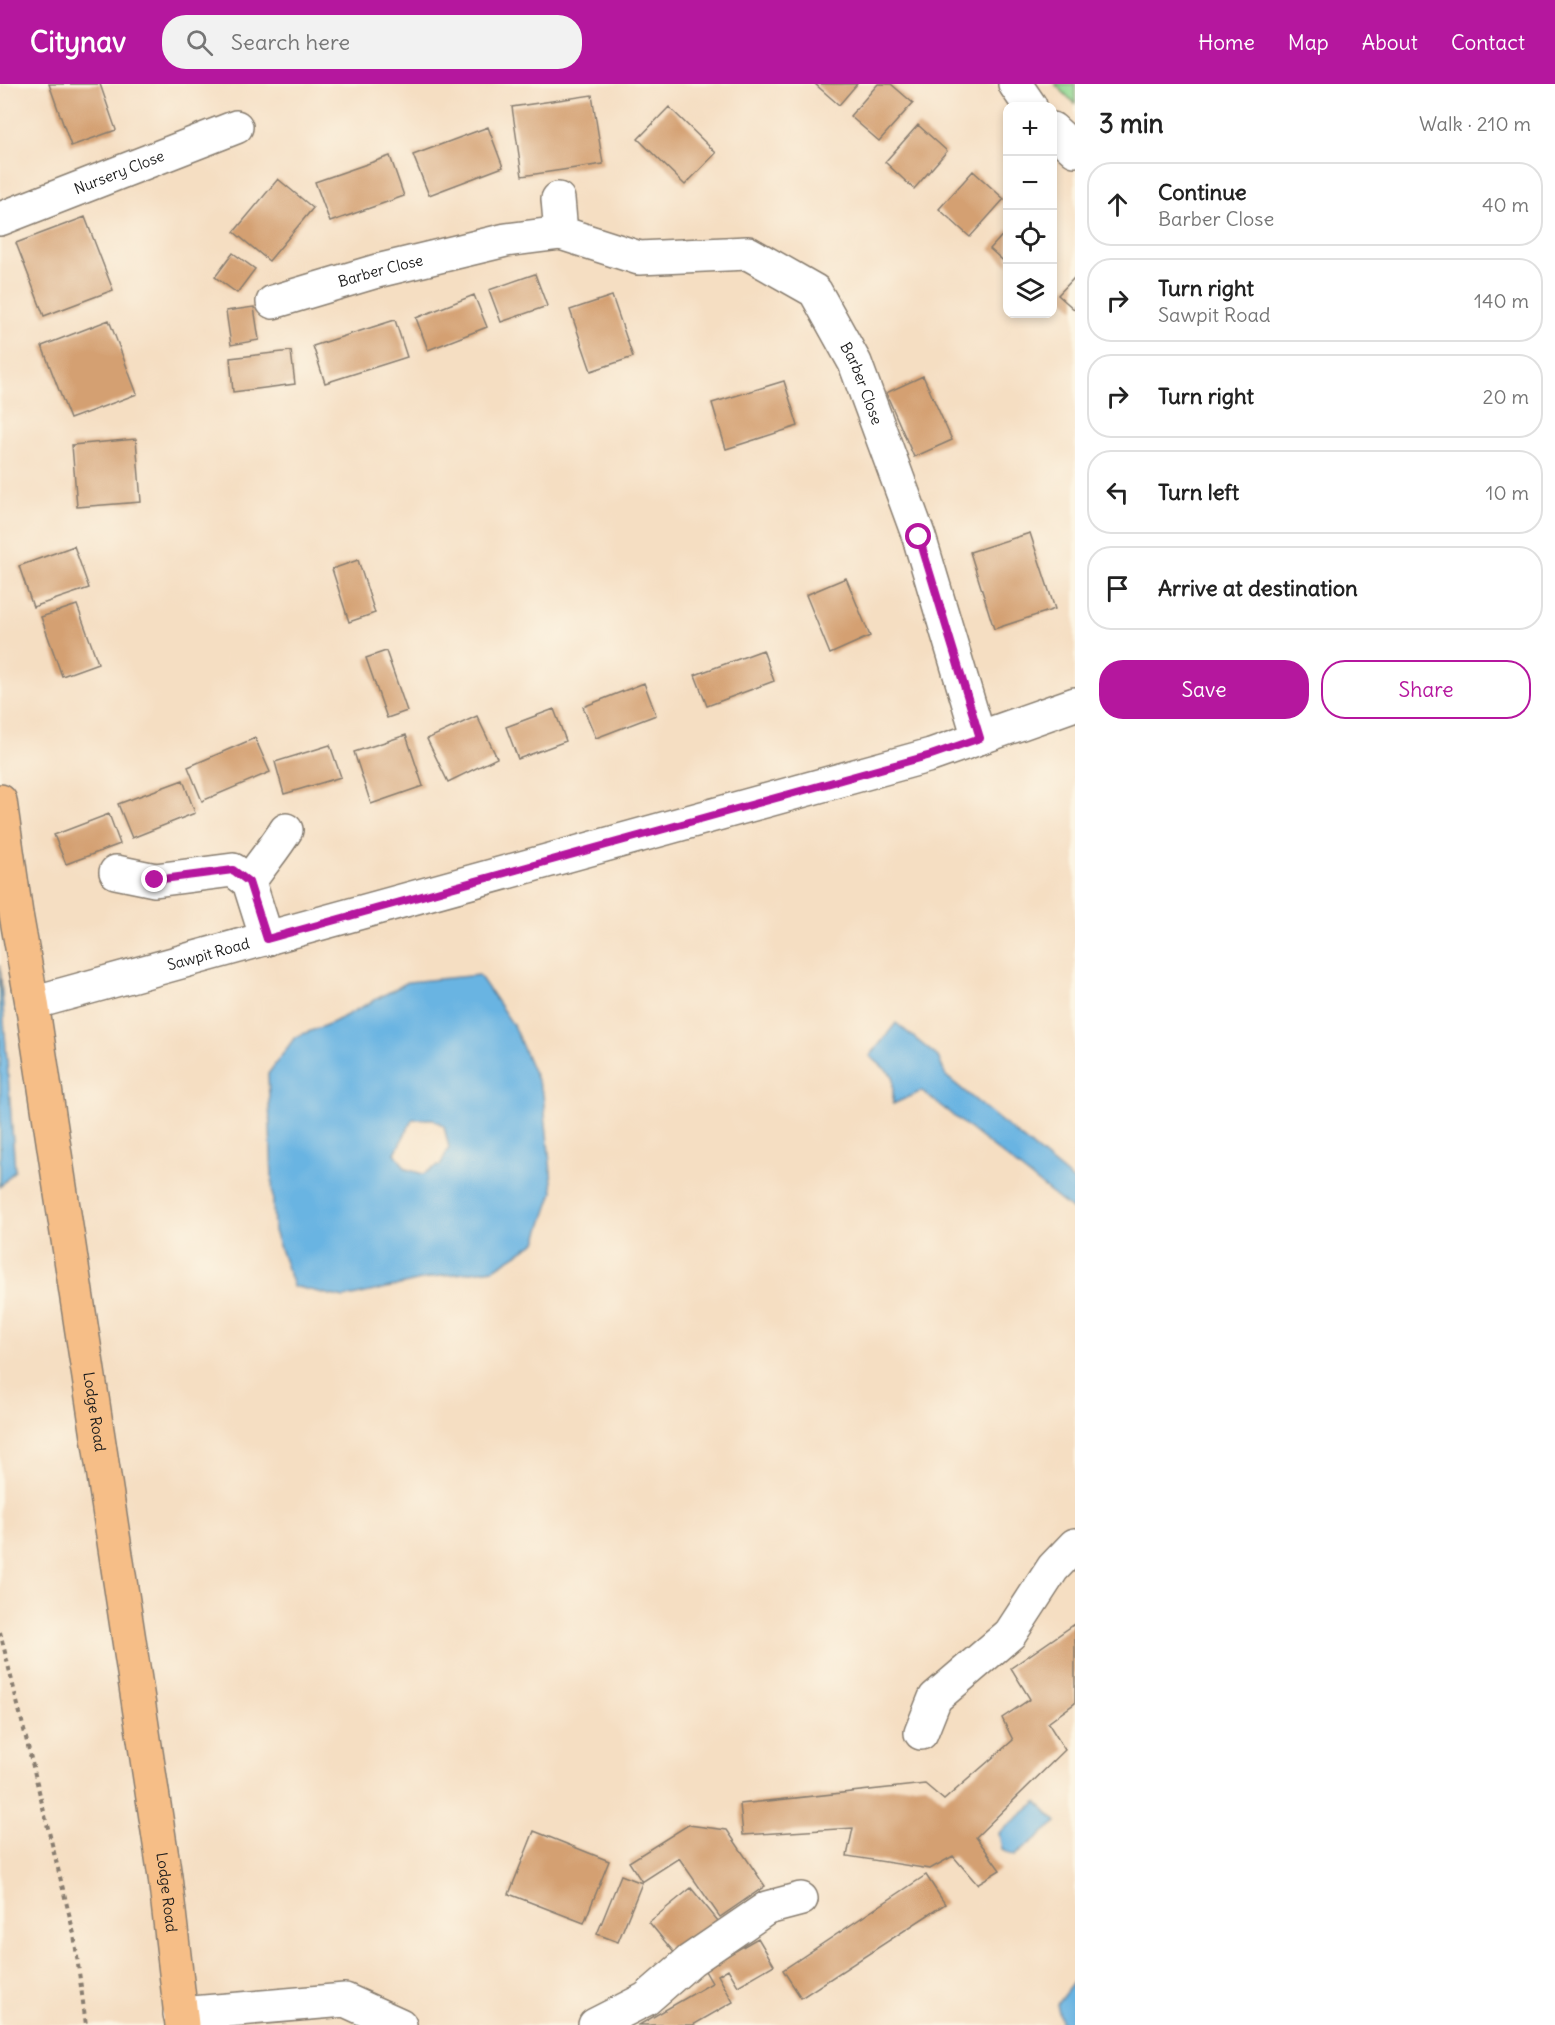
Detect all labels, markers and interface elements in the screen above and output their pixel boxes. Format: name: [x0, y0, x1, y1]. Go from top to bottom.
search box: [162, 15, 582, 69]
text: Citynav: [30, 24, 126, 60]
icon: search: [183, 26, 216, 59]
text: Search here: [231, 28, 350, 56]
text: Home: [1198, 29, 1255, 56]
text: Map: [1288, 29, 1329, 56]
text: About: [1362, 29, 1418, 56]
text: Contact: [1451, 29, 1525, 56]
map controls: [1003, 102, 1057, 318]
button: +: [1003, 102, 1057, 156]
text: 3 min: [1099, 107, 1164, 140]
text: Walk · 210 m: [1419, 111, 1531, 136]
street label: Nursery Close: [71, 146, 167, 198]
button: −: [1003, 156, 1057, 210]
text: Continue: [1158, 178, 1247, 206]
icon: ahead: [1101, 188, 1134, 221]
text: 40 m: [1482, 192, 1529, 217]
text: Barber Close: [1158, 206, 1274, 231]
button: locate: [1003, 210, 1057, 264]
street label: Barber Close: [336, 250, 425, 291]
button: layers: [1003, 264, 1057, 318]
text: Turn right: [1158, 274, 1254, 302]
icon: right: [1101, 284, 1134, 317]
text: 140 m: [1474, 288, 1529, 313]
text: Sawpit Road: [1158, 302, 1271, 327]
street label: Barber Close: [836, 339, 887, 427]
icon: right: [1101, 380, 1134, 413]
text: Turn right: [1158, 382, 1254, 410]
text: 20 m: [1483, 384, 1529, 409]
icon: left: [1101, 476, 1134, 509]
text: Turn left: [1158, 478, 1239, 506]
text: 10 m: [1486, 480, 1529, 505]
route start: [905, 523, 931, 549]
icon: arrive: [1101, 572, 1134, 605]
text: Arrive at destination: [1158, 574, 1358, 602]
button: Save: [1099, 660, 1309, 719]
button: Share: [1321, 660, 1531, 719]
route end: [141, 866, 167, 892]
street label: Sawpit Road: [165, 933, 252, 974]
street label: Lodge Road: [79, 1370, 110, 1453]
street label: Lodge Road: [152, 1851, 181, 1933]

